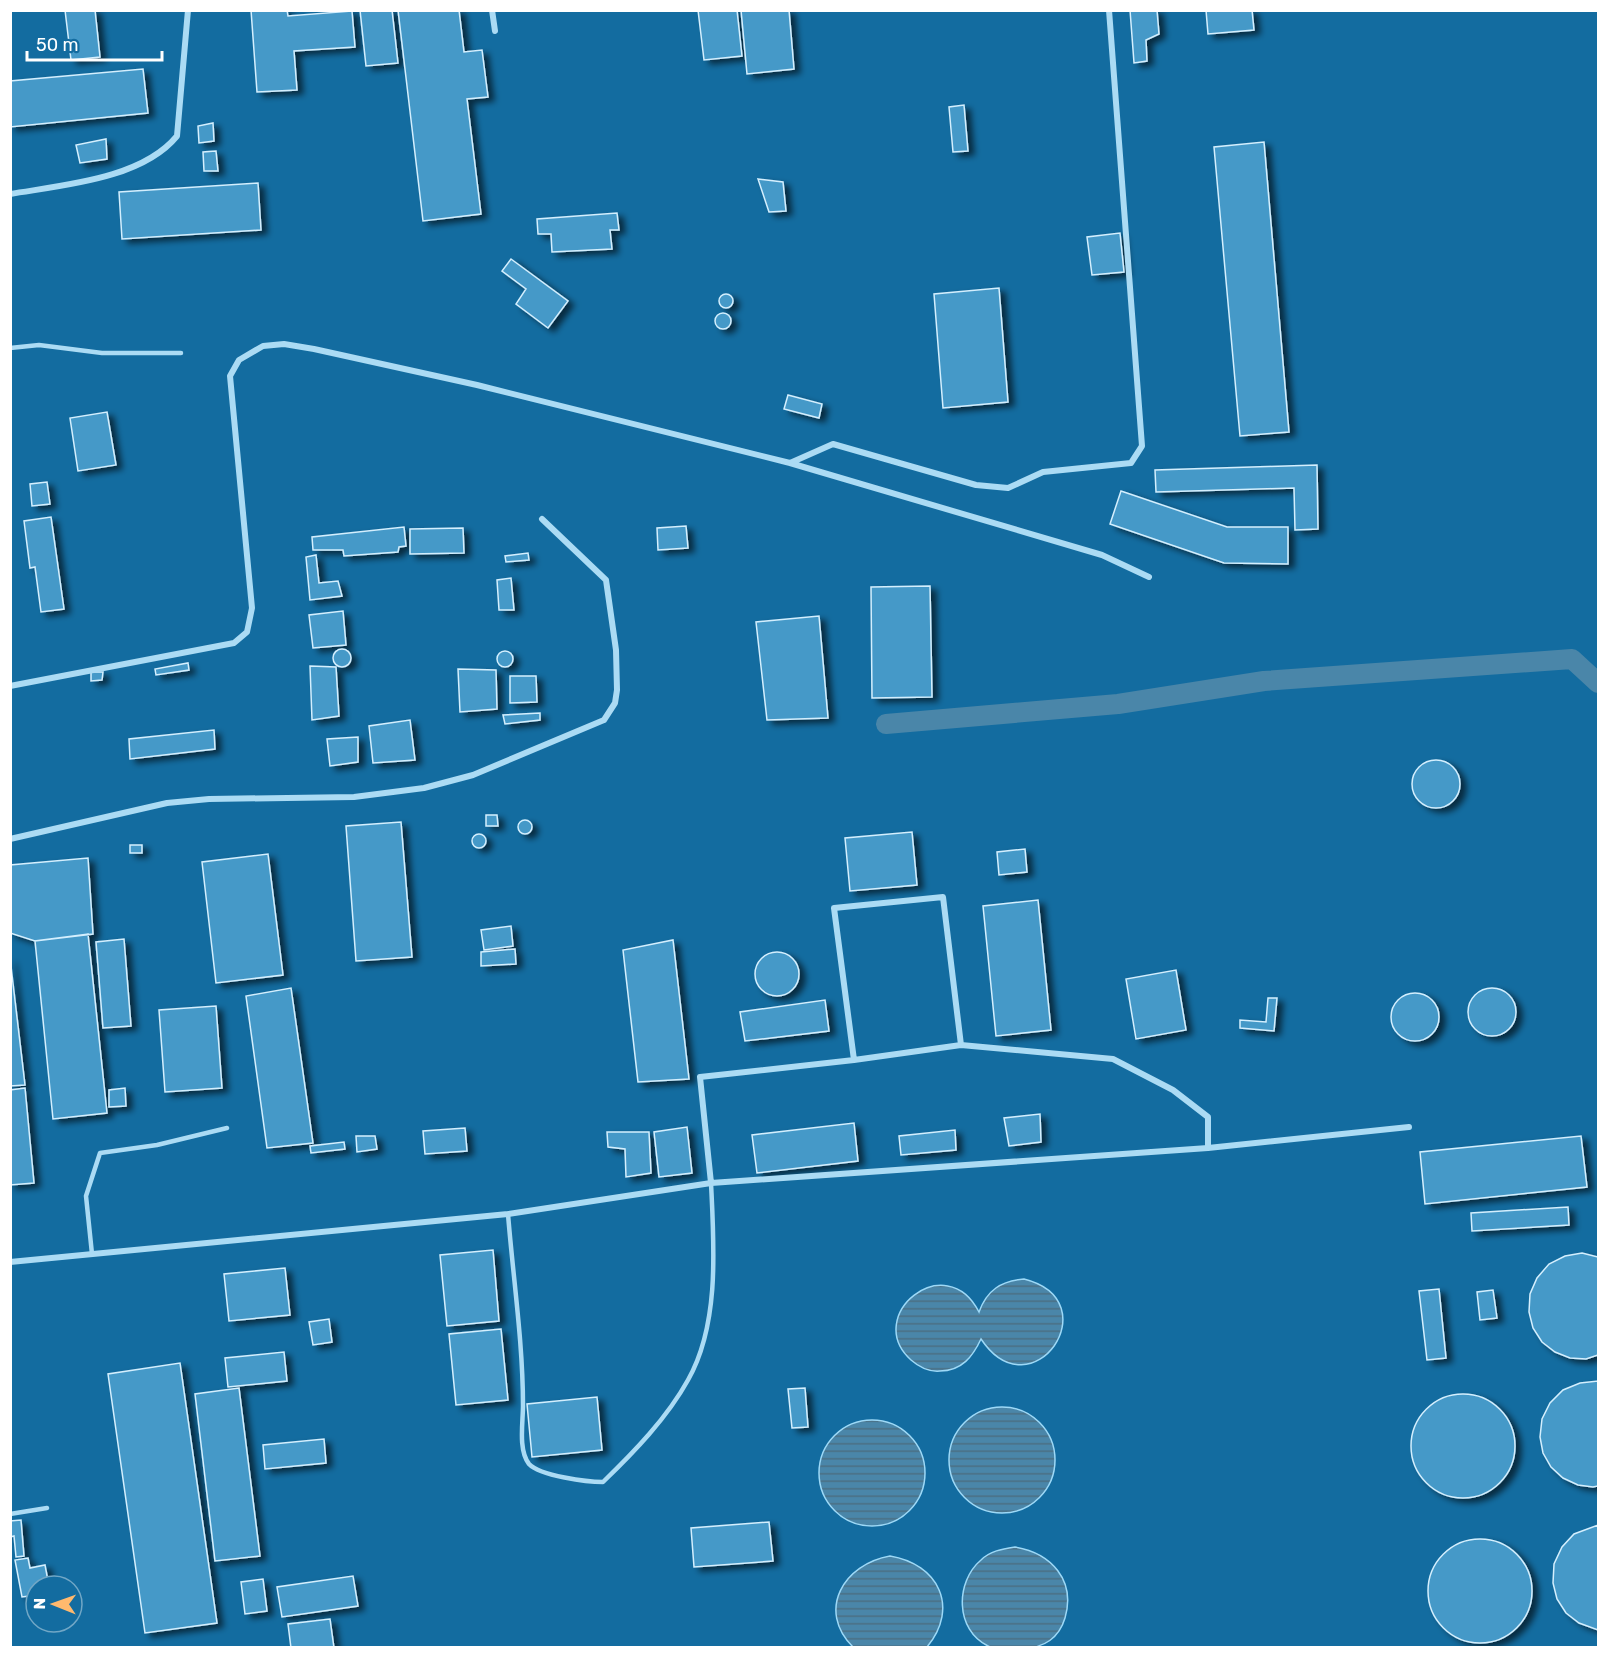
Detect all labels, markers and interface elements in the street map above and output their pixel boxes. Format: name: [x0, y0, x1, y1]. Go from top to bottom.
scale bar: [27, 24, 162, 62]
text: 50 m: [36, 34, 79, 56]
north arrow: [24, 1574, 84, 1634]
text: N: [30, 1598, 49, 1610]

